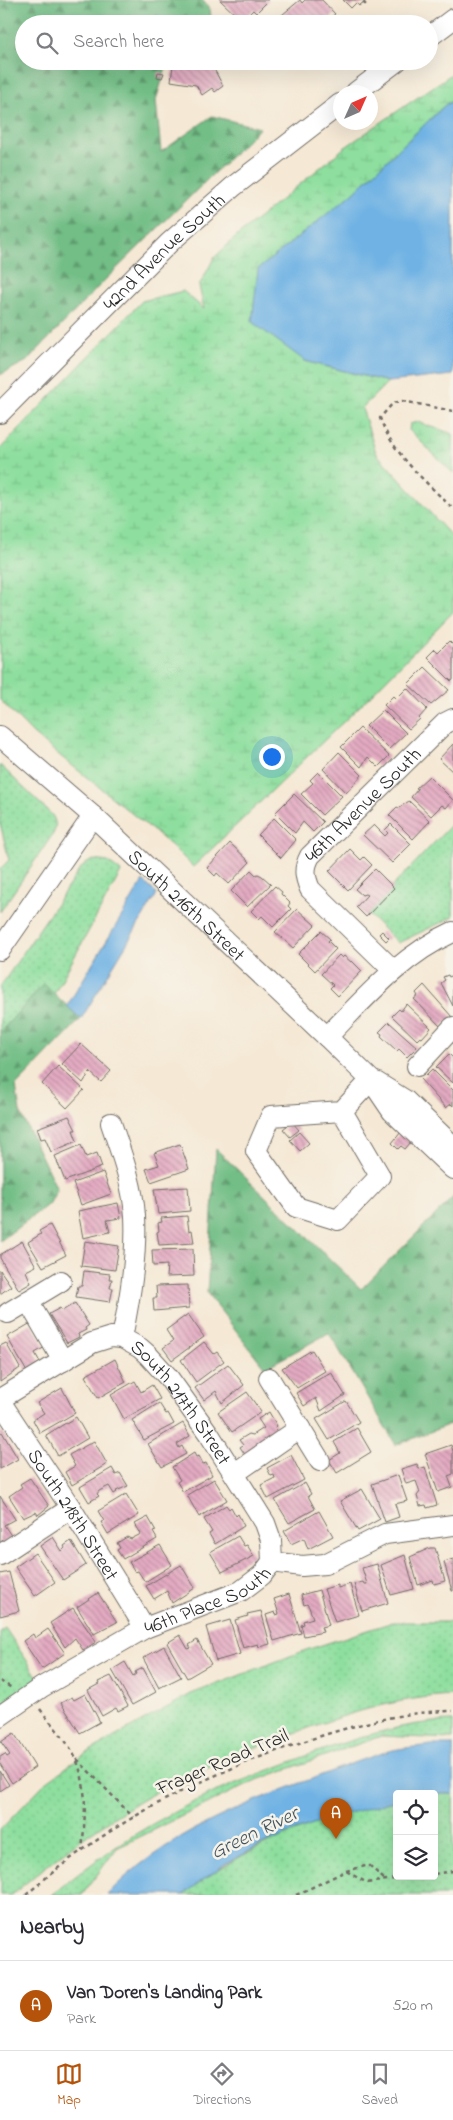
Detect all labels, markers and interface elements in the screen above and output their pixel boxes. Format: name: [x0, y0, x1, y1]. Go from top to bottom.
search box: [15, 15, 438, 70]
icon: search: [33, 29, 61, 57]
text: Search here: [73, 29, 164, 56]
north arrow: [333, 85, 378, 130]
street label: 42nd Avenue South: [97, 188, 233, 319]
street label: 46th Avenue South: [299, 742, 429, 871]
your location: [259, 744, 285, 770]
street label: South 216th Street: [120, 844, 251, 970]
street label: South 217th Street: [125, 1334, 237, 1472]
street label: South 218th Street: [19, 1444, 125, 1587]
street label: 46th Place South: [141, 1562, 280, 1644]
street label: Frager Road Trail: [151, 1722, 294, 1806]
map controls: [393, 1790, 438, 1880]
button: locate: [393, 1790, 438, 1835]
pin: A: [320, 1798, 352, 1839]
water label: Green River: [206, 1799, 306, 1868]
button: layers: [393, 1835, 438, 1880]
text: Nearby: [20, 1913, 84, 1943]
text: Van Doren's Landing Park: [67, 1980, 262, 2007]
text: A: [31, 1994, 41, 2018]
text: 520 m: [393, 1994, 433, 2018]
text: Park: [67, 2007, 96, 2031]
tab: Map: [55, 2060, 83, 2111]
tab: Directions: [193, 2060, 251, 2111]
tab: Saved: [361, 2060, 398, 2111]

